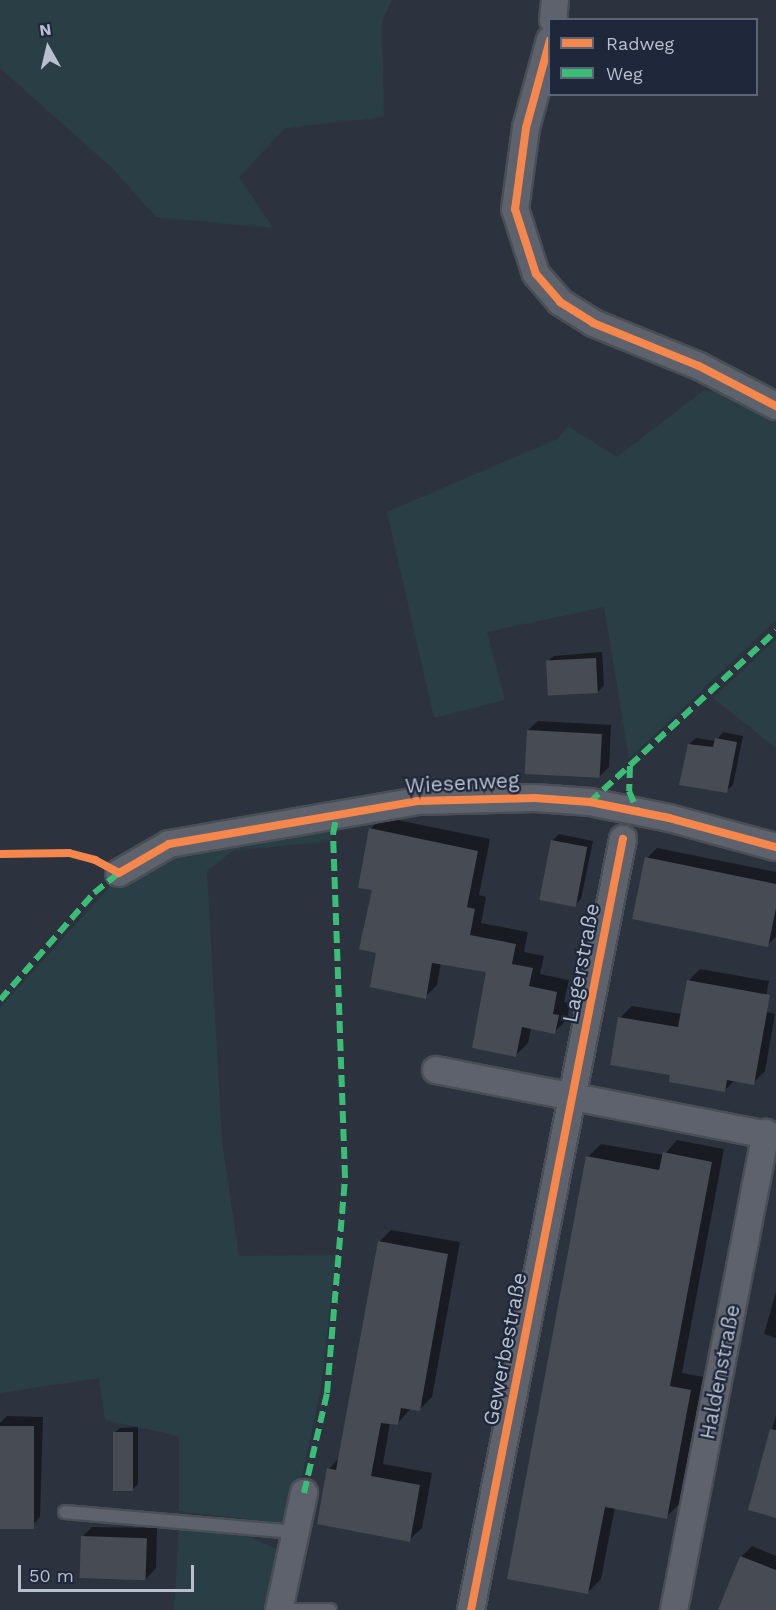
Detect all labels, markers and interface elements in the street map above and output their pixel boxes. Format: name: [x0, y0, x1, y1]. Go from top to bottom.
north arrow: [18, 18, 78, 78]
legend: [548, 18, 758, 96]
text: N: [38, 19, 53, 40]
text: Radweg: [606, 33, 674, 54]
text: Weg: [606, 63, 643, 84]
street label: Wiesenweg: [404, 767, 520, 799]
street label: Lagerstraße: [557, 901, 605, 1025]
street label: Gewerbestraße: [478, 1270, 532, 1428]
street label: Haldenstraße: [695, 1302, 745, 1442]
scale bar: [21, 1553, 196, 1591]
text: 50 m: [29, 1565, 74, 1586]

